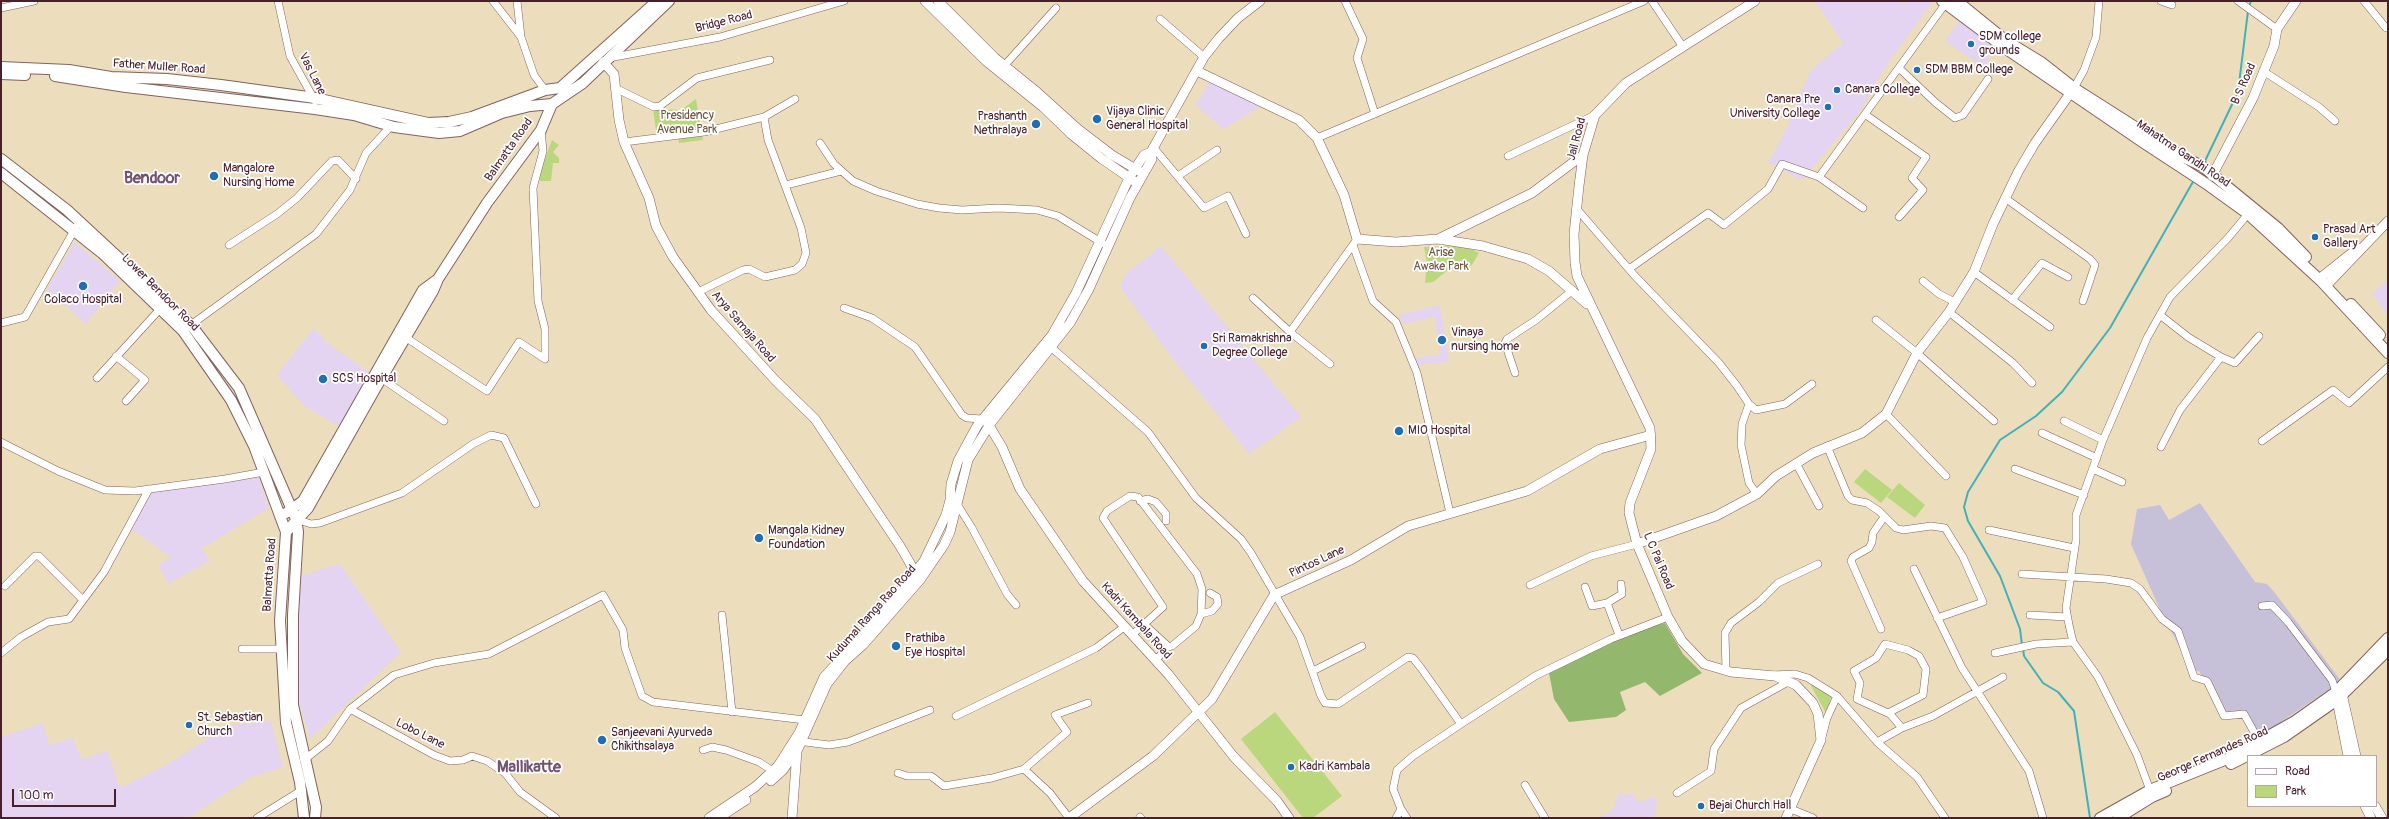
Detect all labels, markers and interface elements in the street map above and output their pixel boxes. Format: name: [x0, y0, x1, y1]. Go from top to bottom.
street label: Bridge Road: [694, 8, 754, 36]
place label: SDM college grounds: [1979, 30, 2041, 58]
marker: SDM college grounds: [1966, 39, 1976, 49]
street label: Vas Lane: [295, 50, 329, 98]
street label: Father Muller Road: [112, 57, 206, 77]
street label: B S Road: [2229, 61, 2259, 107]
place label: SDM BBM College: [1925, 63, 2013, 77]
marker: SDM BBM College: [1912, 65, 1922, 75]
place label: Canara College: [1845, 83, 1920, 97]
marker: Canara College: [1832, 85, 1842, 95]
place label: Canara Pre University College: [1730, 93, 1820, 121]
marker: Canara Pre University College: [1823, 102, 1833, 112]
place label: Vijaya Clinic General Hospital: [1106, 105, 1188, 133]
park label: Presidency Avenue Park: [657, 109, 717, 137]
place label: Prashanth Nethralaya: [974, 110, 1027, 138]
marker: Vijaya Clinic General Hospital: [1091, 113, 1103, 125]
street label: Balmatta Road: [482, 116, 536, 184]
street label: Jail Road: [1564, 116, 1590, 162]
street label: Mahatma Gandhi Road: [2133, 117, 2233, 191]
marker: Prashanth Nethralaya: [1030, 118, 1042, 130]
place label: Mangalore Nursing Home: [223, 162, 294, 190]
district label: Bendoor: [124, 169, 180, 189]
marker: Mangalore Nursing Home: [208, 170, 220, 182]
place label: Prasad Art Gallery: [2323, 223, 2376, 251]
marker: Prasad Art Gallery: [2310, 232, 2320, 242]
park label: Arise Awake Park: [1413, 246, 1469, 274]
street label: Lower Bendoor Road: [118, 251, 202, 335]
marker: Colaco Hospital: [77, 280, 89, 292]
street label: Arya Samaja Road: [708, 288, 778, 366]
place label: Colaco Hospital: [44, 293, 122, 307]
place label: Vinaya nursing home: [1451, 326, 1519, 354]
place label: Sri Ramakrishna Degree College: [1212, 332, 1292, 360]
marker: Vinaya nursing home: [1436, 334, 1448, 346]
marker: Sri Ramakrishna Degree College: [1199, 341, 1209, 351]
place label: SCS Hospital: [332, 372, 396, 386]
marker: SCS Hospital: [317, 373, 329, 385]
place label: MIO Hospital: [1408, 424, 1471, 438]
marker: MIO Hospital: [1393, 425, 1405, 437]
place label: Mangala Kidney Foundation: [768, 524, 844, 552]
street label: L C Pai Road: [1640, 530, 1676, 592]
marker: Mangala Kidney Foundation: [753, 532, 765, 544]
street label: Balmatta Road: [260, 538, 280, 612]
street label: Pintos Lane: [1287, 543, 1347, 581]
street label: Kudumal Ranga Rao Road: [824, 562, 920, 666]
street label: Kadri Kambala Road: [1098, 580, 1174, 662]
place label: Prathiba Eye Hospital: [905, 632, 965, 660]
marker: Prathiba Eye Hospital: [890, 640, 902, 652]
place label: St. Sebastian Church: [197, 711, 263, 739]
street label: Lobo Lane: [393, 716, 447, 752]
marker: St. Sebastian Church: [184, 720, 194, 730]
street label: George Fernandes Road: [2155, 724, 2271, 786]
place label: Sanjeevani Ayurveda Chikithsalaya: [611, 726, 712, 754]
marker: Sanjeevani Ayurveda Chikithsalaya: [596, 734, 608, 746]
legend: [2247, 755, 2377, 807]
district label: Mallikatte: [497, 758, 561, 778]
place label: Kadri Kambala: [1299, 760, 1370, 774]
marker: Kadri Kambala: [1286, 762, 1296, 772]
text: Road: [2285, 764, 2310, 779]
scale bar: [14, 781, 118, 807]
text: Park: [2285, 784, 2306, 799]
text: 100 m: [19, 788, 53, 803]
place label: Bejai Church Hall: [1709, 799, 1791, 813]
marker: Bejai Church Hall: [1696, 801, 1706, 811]

